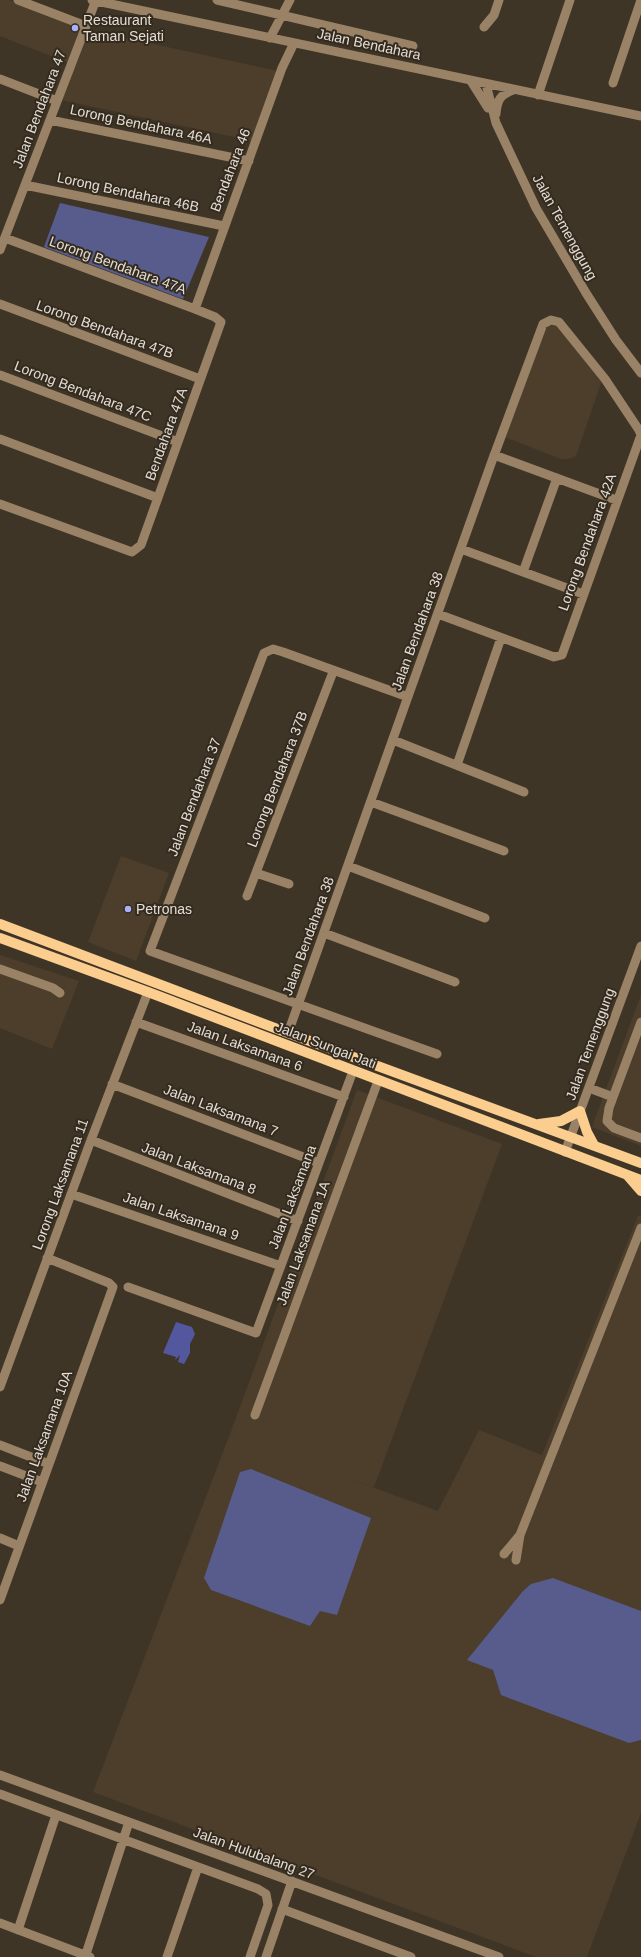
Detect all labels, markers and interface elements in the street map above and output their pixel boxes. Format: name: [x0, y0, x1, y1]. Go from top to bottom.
place label: Restaurant Taman Sejati: [83, 12, 164, 44]
marker: Restaurant Taman Sejati: [70, 23, 80, 33]
street label: Jalan Bendahara: [316, 25, 423, 63]
street label: Jalan Bendahara 47: [9, 47, 69, 170]
street label: Lorong Bendahara 46A: [69, 101, 214, 147]
street label: Bendahara 46: [207, 126, 253, 214]
street label: Lorong Bendahara 46B: [56, 169, 200, 215]
street label: Jalan Temenggung: [529, 171, 601, 283]
street label: Lorong Bendahara 47A: [47, 233, 189, 298]
street label: Lorong Bendahara 47B: [34, 297, 176, 361]
street label: Lorong Bendahara 47C: [12, 357, 154, 425]
street label: Bendahara 47A: [142, 385, 190, 482]
street label: Lorong Bendahara 42A: [555, 471, 620, 613]
street label: Jalan Bendahara 38: [388, 569, 446, 693]
street label: Lorong Bendahara 37B: [244, 709, 310, 849]
street label: Jalan Bendahara 37: [164, 735, 224, 858]
street label: Jalan Bendahara 38: [279, 874, 337, 998]
place label: Petronas: [136, 901, 192, 917]
marker: Petronas: [123, 904, 133, 914]
street label: Jalan Temenggung: [562, 986, 618, 1102]
street label: Jalan Laksamana 6: [185, 1018, 305, 1074]
street label: Jalan Sungai Jati: [273, 1018, 379, 1072]
street label: Jalan Laksamana 7: [161, 1081, 281, 1139]
street label: Lorong Laksamana 11: [29, 1116, 91, 1252]
street label: Jalan Laksamana 8: [139, 1139, 259, 1197]
street label: Jalan Laksamana: [265, 1143, 319, 1251]
street label: Jalan Laksamana 1A: [273, 1178, 333, 1307]
street label: Jalan Laksamana 9: [121, 1189, 241, 1243]
street label: Jalan Laksamana 10A: [13, 1368, 75, 1504]
street label: Jalan Hulubalang 27: [191, 1824, 317, 1882]

